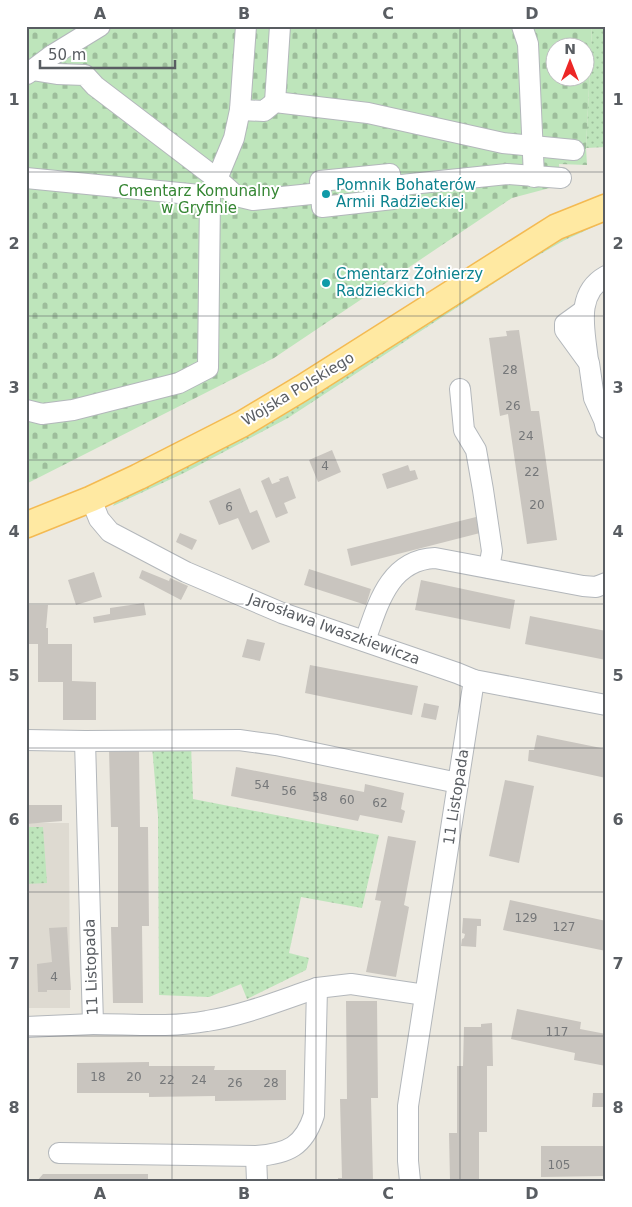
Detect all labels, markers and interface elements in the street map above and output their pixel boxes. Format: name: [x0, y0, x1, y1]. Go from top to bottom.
text: A: [94, 4, 107, 23]
text: B: [238, 4, 250, 23]
text: C: [382, 4, 394, 23]
text: D: [525, 4, 539, 23]
scale bar: [40, 38, 175, 70]
north arrow: [544, 38, 594, 88]
text: N: [564, 41, 576, 57]
text: 50 m: [48, 46, 86, 64]
text: 1: [8, 90, 20, 109]
text: 1: [612, 90, 624, 109]
place label: Pomnik Bohaterów Armii Radzieckiej: [336, 176, 476, 211]
park label: Cmentarz Komunalny w Gryfinie: [118, 182, 280, 217]
marker: Pomnik Bohaterów Armii Radzieckiej: [320, 188, 332, 200]
text: 2: [8, 234, 20, 253]
text: 2: [612, 234, 624, 253]
place label: Cmentarz Żołnierzy Radzieckich: [336, 264, 483, 300]
marker: Cmentarz Żołnierzy Radzieckich: [320, 277, 332, 289]
street label: Wojska Polskiego: [239, 348, 357, 430]
house number: 28: [502, 363, 518, 377]
text: 3: [8, 378, 20, 397]
text: 3: [612, 378, 624, 397]
house number: 26: [505, 399, 521, 413]
house number: 24: [518, 429, 534, 443]
house number: 4: [321, 459, 329, 473]
house number: 22: [524, 465, 540, 479]
house number: 20: [529, 498, 545, 512]
house number: 6: [225, 500, 233, 514]
text: 4: [8, 522, 20, 541]
text: 4: [612, 522, 624, 541]
street label: Jarosława Iwaszkiewicza: [245, 589, 422, 669]
text: 5: [8, 666, 20, 685]
text: 5: [612, 666, 624, 685]
street label: 11 Listopada: [440, 748, 472, 846]
house number: 54: [254, 778, 270, 792]
house number: 56: [281, 784, 297, 798]
house number: 58: [312, 790, 328, 804]
house number: 60: [339, 793, 355, 807]
house number: 62: [372, 796, 388, 810]
text: 6: [8, 810, 20, 829]
text: 6: [612, 810, 624, 829]
house number: 129: [515, 911, 537, 925]
street label: 11 Listopada: [80, 918, 102, 1016]
house number: 127: [553, 920, 575, 934]
text: 7: [8, 954, 20, 973]
text: 7: [612, 954, 624, 973]
house number: 4: [50, 970, 58, 984]
house number: 117: [546, 1025, 568, 1039]
house number: 18: [90, 1070, 106, 1084]
house number: 20: [126, 1070, 142, 1084]
house number: 22: [159, 1073, 175, 1087]
house number: 24: [191, 1073, 207, 1087]
house number: 26: [227, 1076, 243, 1090]
house number: 28: [263, 1076, 279, 1090]
text: 8: [8, 1098, 20, 1117]
text: 8: [612, 1098, 624, 1117]
house number: 105: [548, 1158, 570, 1172]
text: A: [94, 1184, 107, 1203]
text: B: [238, 1184, 250, 1203]
text: C: [382, 1184, 394, 1203]
text: D: [525, 1184, 539, 1203]

